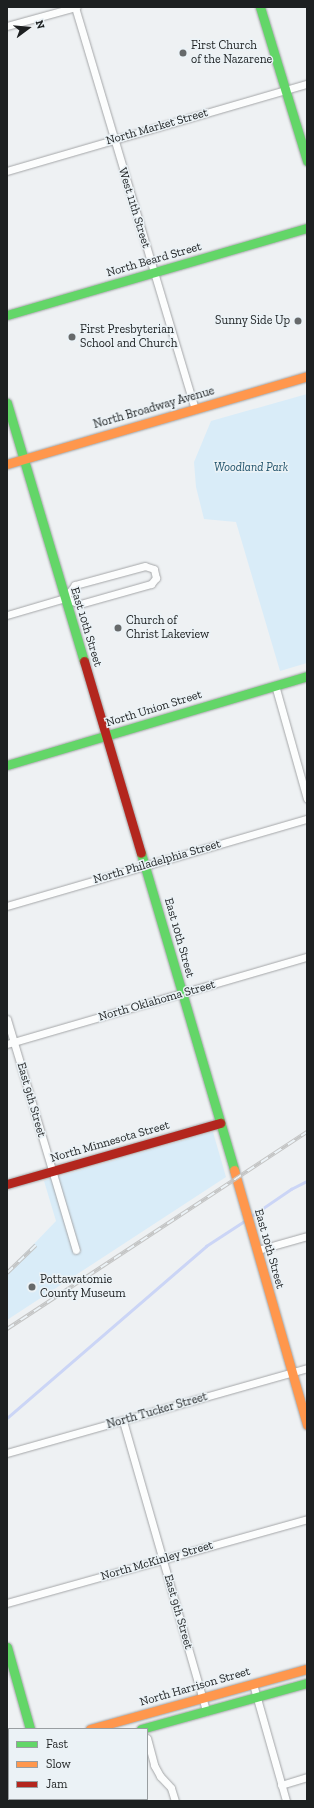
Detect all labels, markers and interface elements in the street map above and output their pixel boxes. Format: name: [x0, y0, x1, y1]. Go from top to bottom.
north arrow: [8, 8, 48, 48]
text: N: [33, 19, 47, 30]
place label: First Church of the Nazarene: [191, 39, 272, 67]
marker: First Church of the Nazarene: [178, 48, 188, 58]
street label: North Market Street: [104, 106, 210, 148]
street label: West 11th Street: [115, 166, 153, 250]
street label: North Beard Street: [105, 240, 203, 280]
place label: Sunny Side Up: [215, 314, 290, 328]
marker: Sunny Side Up: [293, 316, 303, 326]
place label: First Presbyterian School and Church: [80, 323, 177, 351]
marker: First Presbyterian School and Church: [67, 332, 77, 342]
street label: North Broadway Avenue: [91, 384, 217, 432]
park label: Woodland Park: [214, 461, 288, 475]
street label: East 10th Street: [67, 586, 105, 668]
place label: Church of Christ Lakeview: [126, 614, 209, 642]
marker: Church of Christ Lakeview: [113, 623, 123, 633]
street label: North Union Street: [104, 688, 204, 730]
street label: North Philadelphia Street: [92, 837, 222, 887]
street label: East 10th Street: [161, 896, 197, 980]
street label: North Oklahoma Street: [97, 977, 217, 1025]
street label: East 9th Street: [13, 1061, 49, 1139]
street label: North Minnesota Street: [49, 1118, 171, 1166]
street label: East 10th Street: [251, 1207, 287, 1291]
place label: Pottawatomie County Museum: [40, 1273, 126, 1301]
marker: Pottawatomie County Museum: [27, 1282, 37, 1292]
street label: North Tucker Street: [105, 1390, 209, 1432]
street label: North McKinley Street: [99, 1538, 215, 1584]
street label: East 9th Street: [160, 1573, 196, 1651]
street label: North Harrison Street: [138, 1664, 252, 1710]
legend: [8, 1728, 148, 1800]
text: Fast: [46, 1737, 68, 1751]
text: Slow: [46, 1757, 71, 1771]
text: Jam: [46, 1777, 67, 1791]

